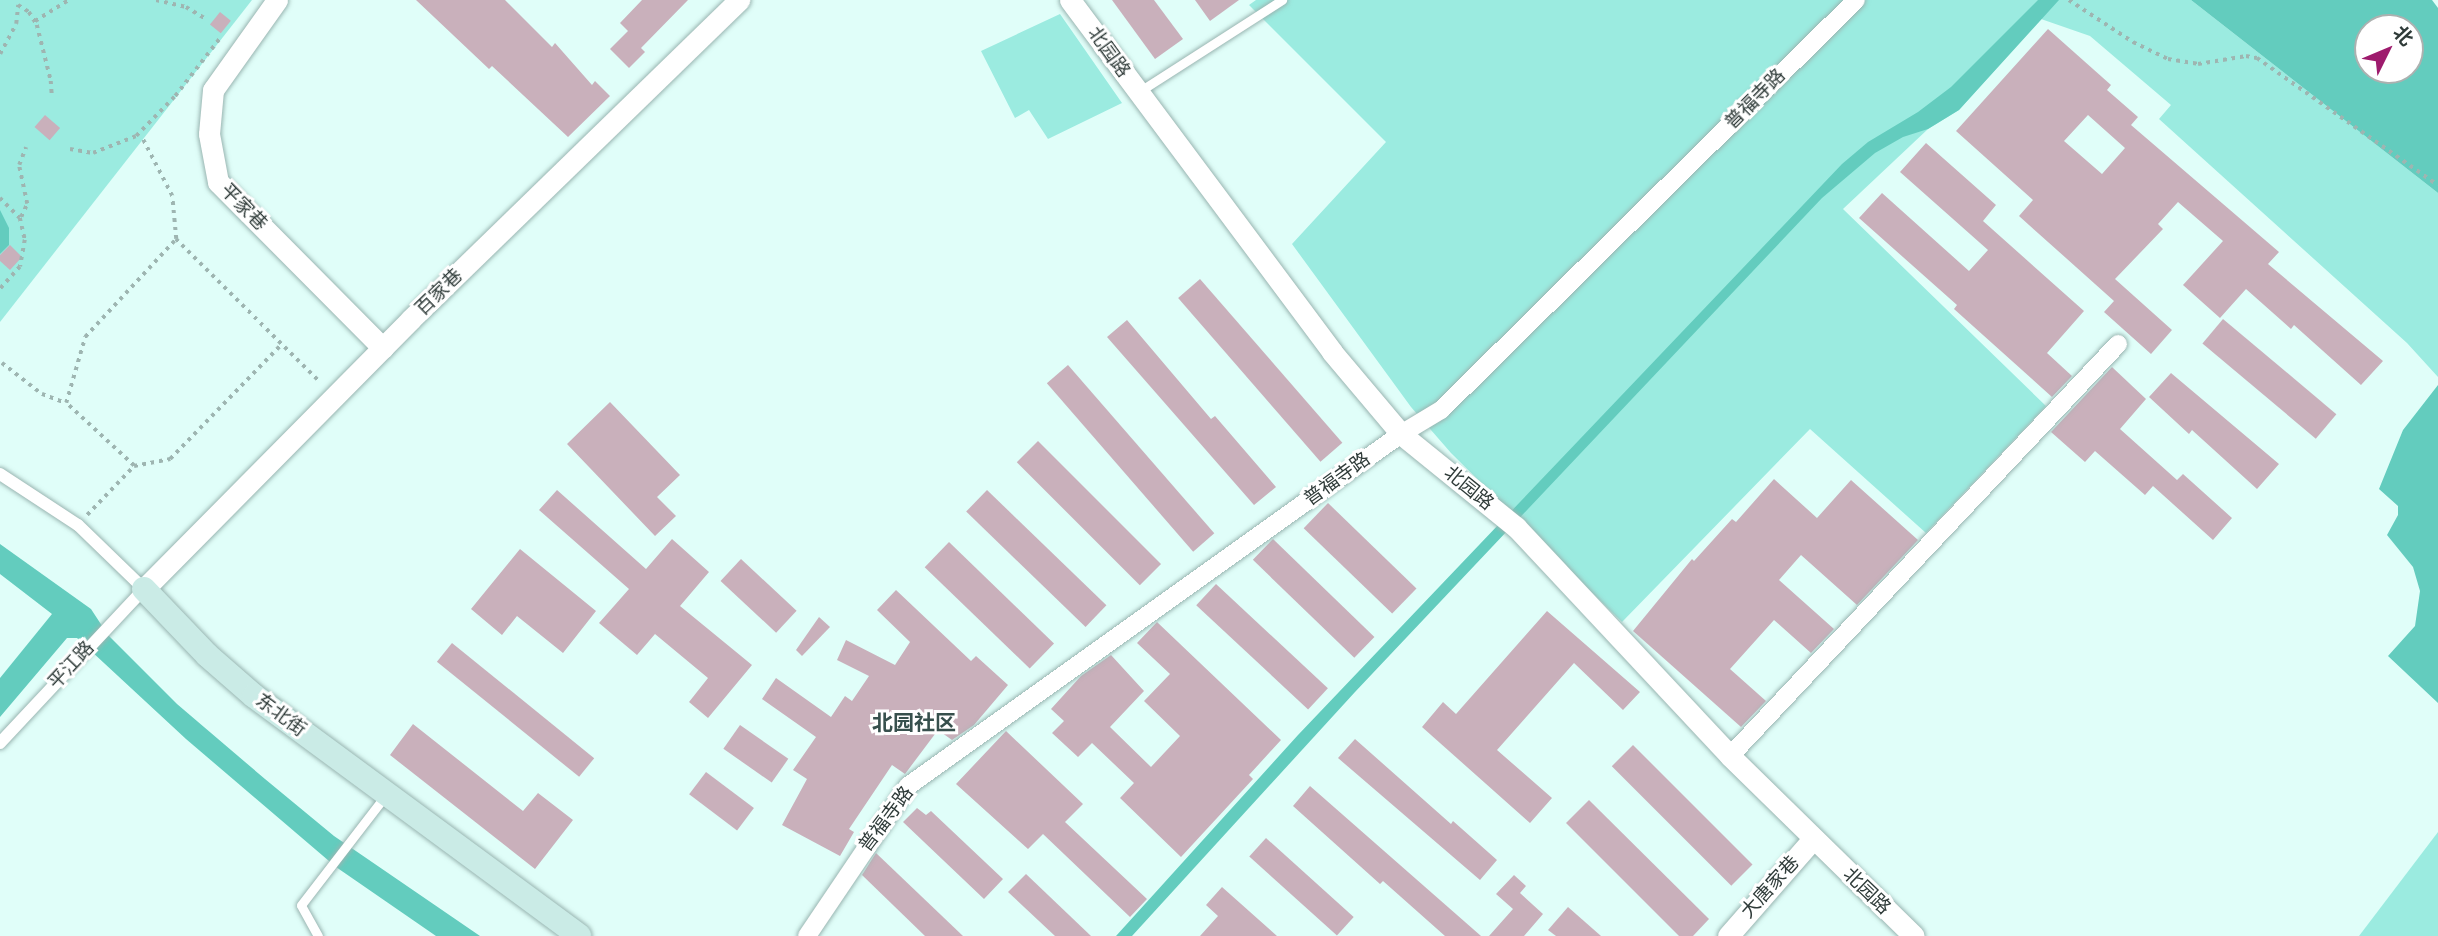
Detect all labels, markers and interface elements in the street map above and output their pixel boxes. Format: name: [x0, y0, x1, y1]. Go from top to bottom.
north arrow: [2354, 14, 2424, 84]
text: 北: [2388, 21, 2418, 50]
street label: 北园路: [1083, 22, 1135, 82]
street label: 普福寺路: [1720, 64, 1790, 134]
street label: 平家巷: [216, 179, 272, 235]
street label: 百家巷: [411, 264, 467, 320]
street label: 普福寺路: [1300, 447, 1374, 511]
street label: 北园路: [1440, 461, 1498, 515]
street label: 平江路: [43, 636, 99, 694]
street label: 东北街: [251, 689, 311, 741]
district label: 北园社区: [872, 710, 956, 736]
street label: 普福寺路: [854, 782, 918, 856]
street label: 大唐家巷: [1736, 851, 1804, 923]
street label: 北园路: [1839, 863, 1895, 919]

